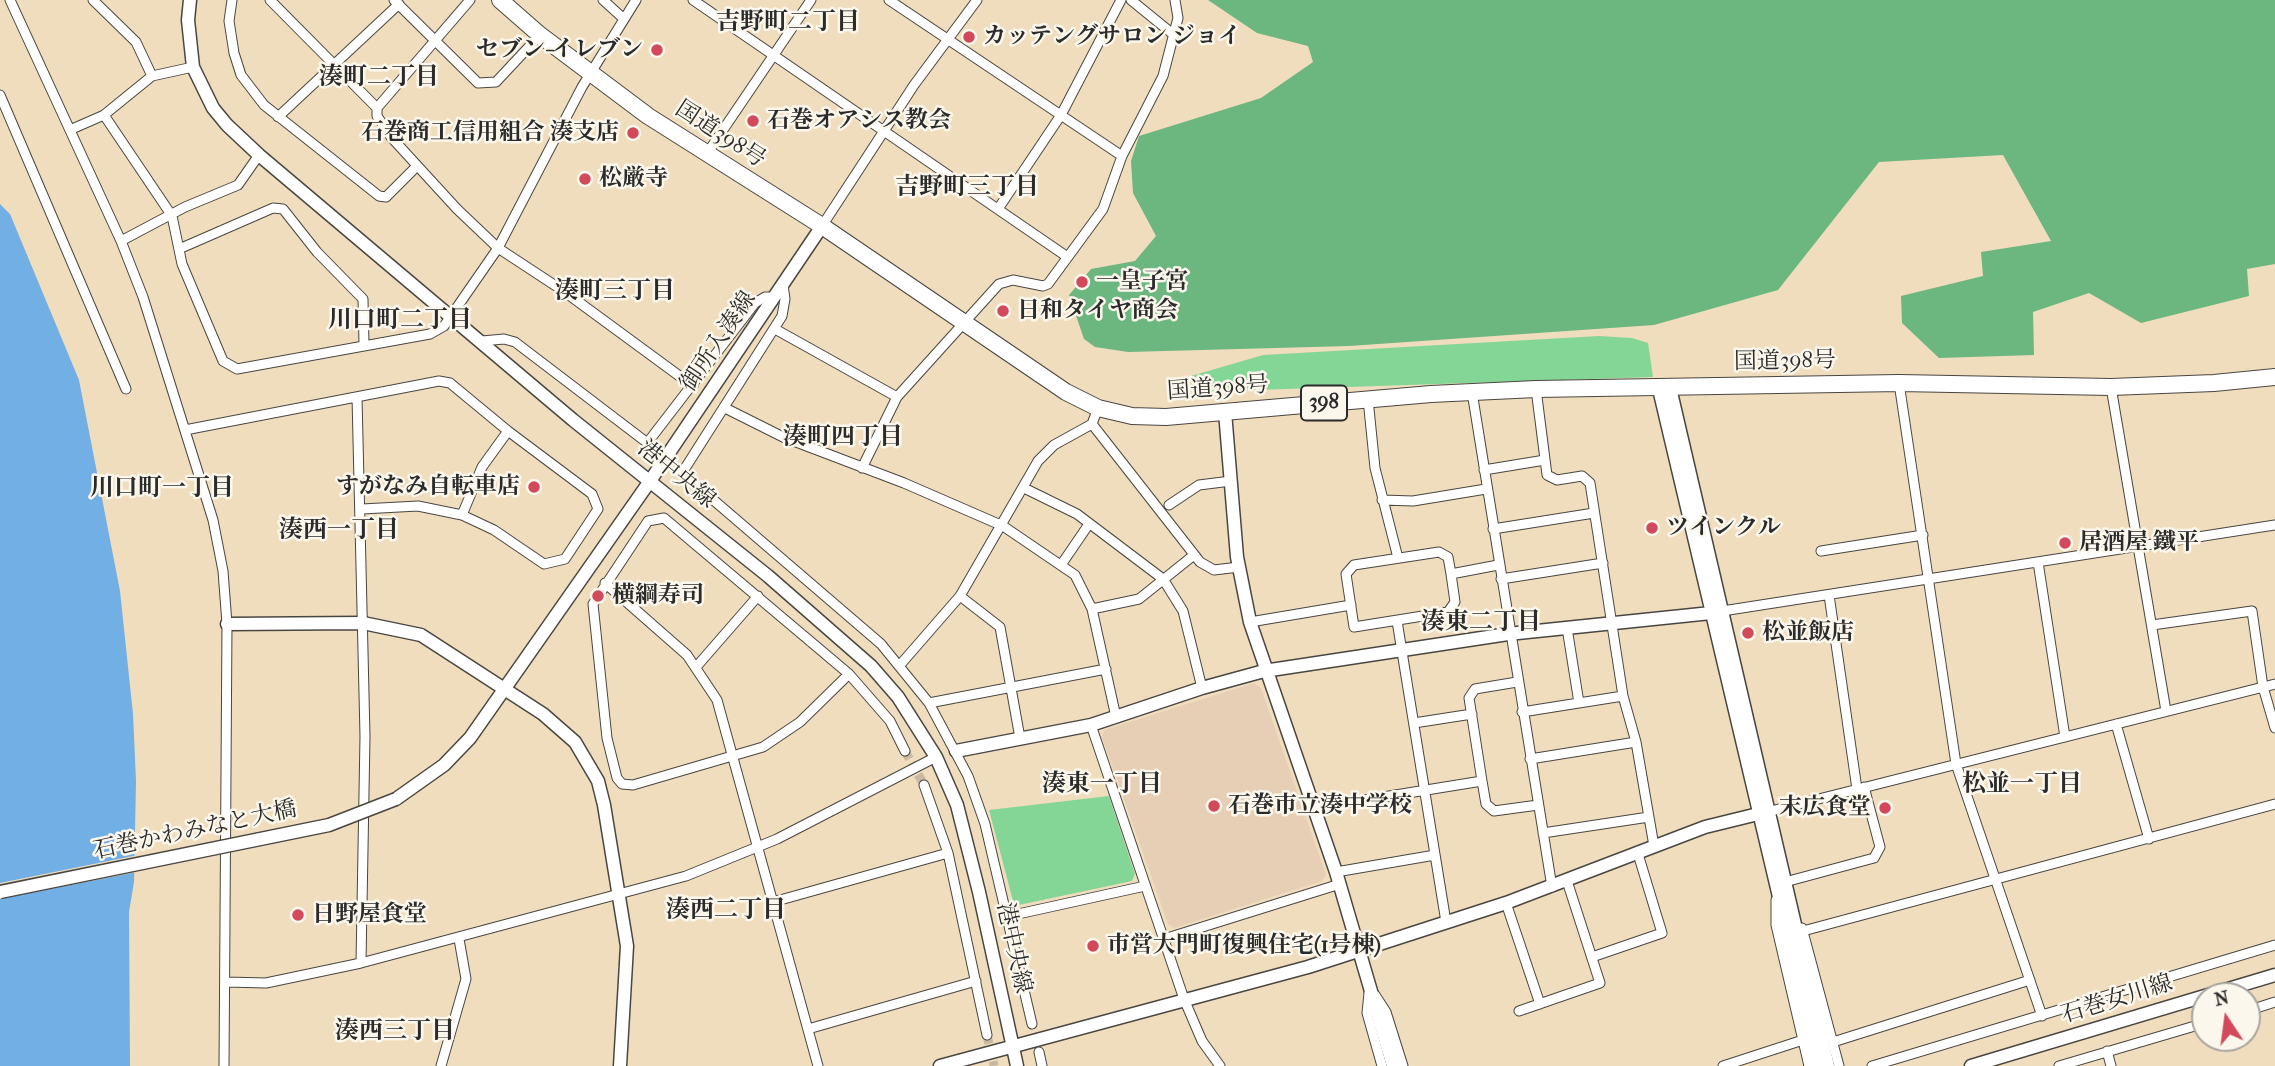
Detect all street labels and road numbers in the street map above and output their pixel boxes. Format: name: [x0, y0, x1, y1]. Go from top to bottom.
street label: 国道398号: [670, 96, 770, 174]
street label: 御所入湊線: [675, 287, 763, 397]
street label: 国道398号: [1734, 347, 1836, 377]
street label: 国道398号: [1166, 372, 1270, 406]
road number: 398: [1301, 386, 1347, 420]
street label: 港中央線: [632, 435, 720, 515]
street label: 石巻かわみなと大橋: [91, 796, 299, 866]
street label: 港中央線: [990, 900, 1036, 996]
street label: 石巻女川線: [2058, 970, 2176, 1030]

